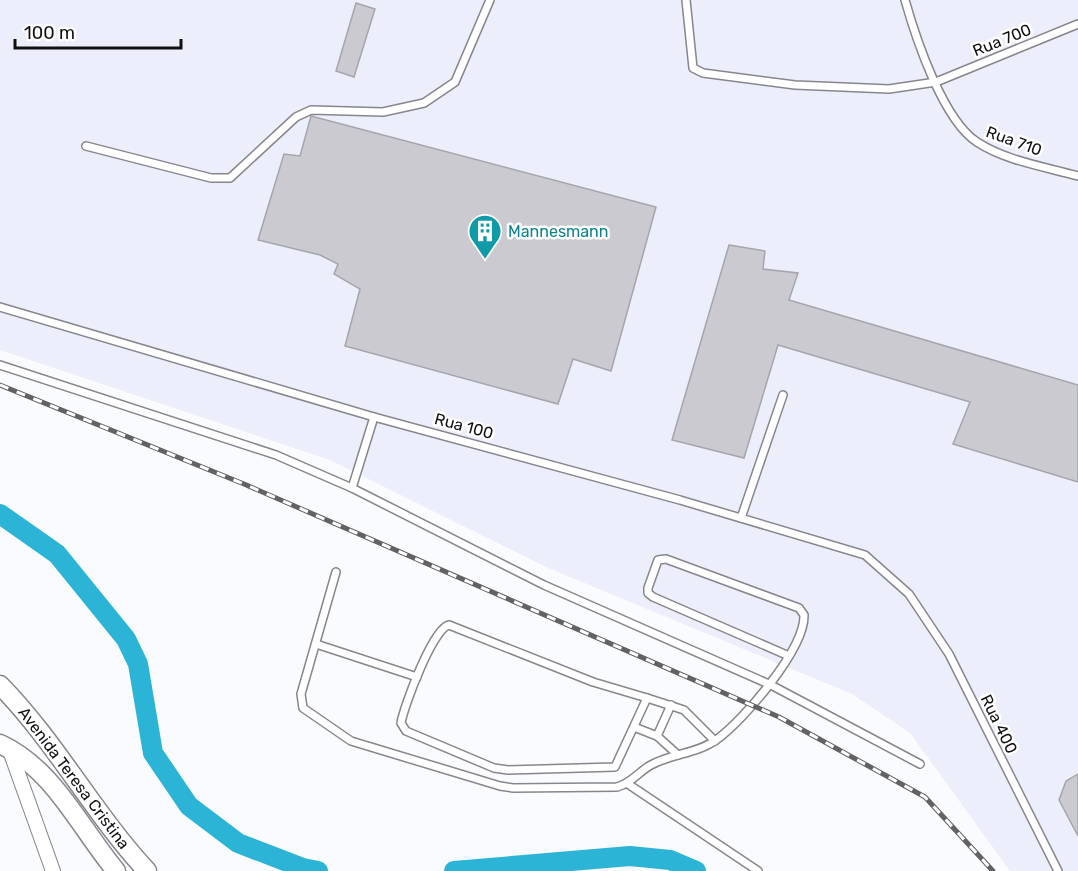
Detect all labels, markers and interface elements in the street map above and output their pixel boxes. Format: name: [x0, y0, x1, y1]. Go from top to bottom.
scale bar: [15, 12, 182, 50]
street label: Rua 700: [970, 20, 1034, 60]
text: 100 m: [24, 22, 75, 44]
street label: Rua 710: [983, 122, 1045, 160]
building icon: Mannesmann: [467, 213, 503, 260]
place label: Mannesmann: [508, 222, 609, 241]
street label: Rua 100: [433, 409, 495, 443]
street label: Rua 400: [977, 691, 1021, 757]
street label: Avenida Teresa Cristina: [14, 703, 134, 853]

